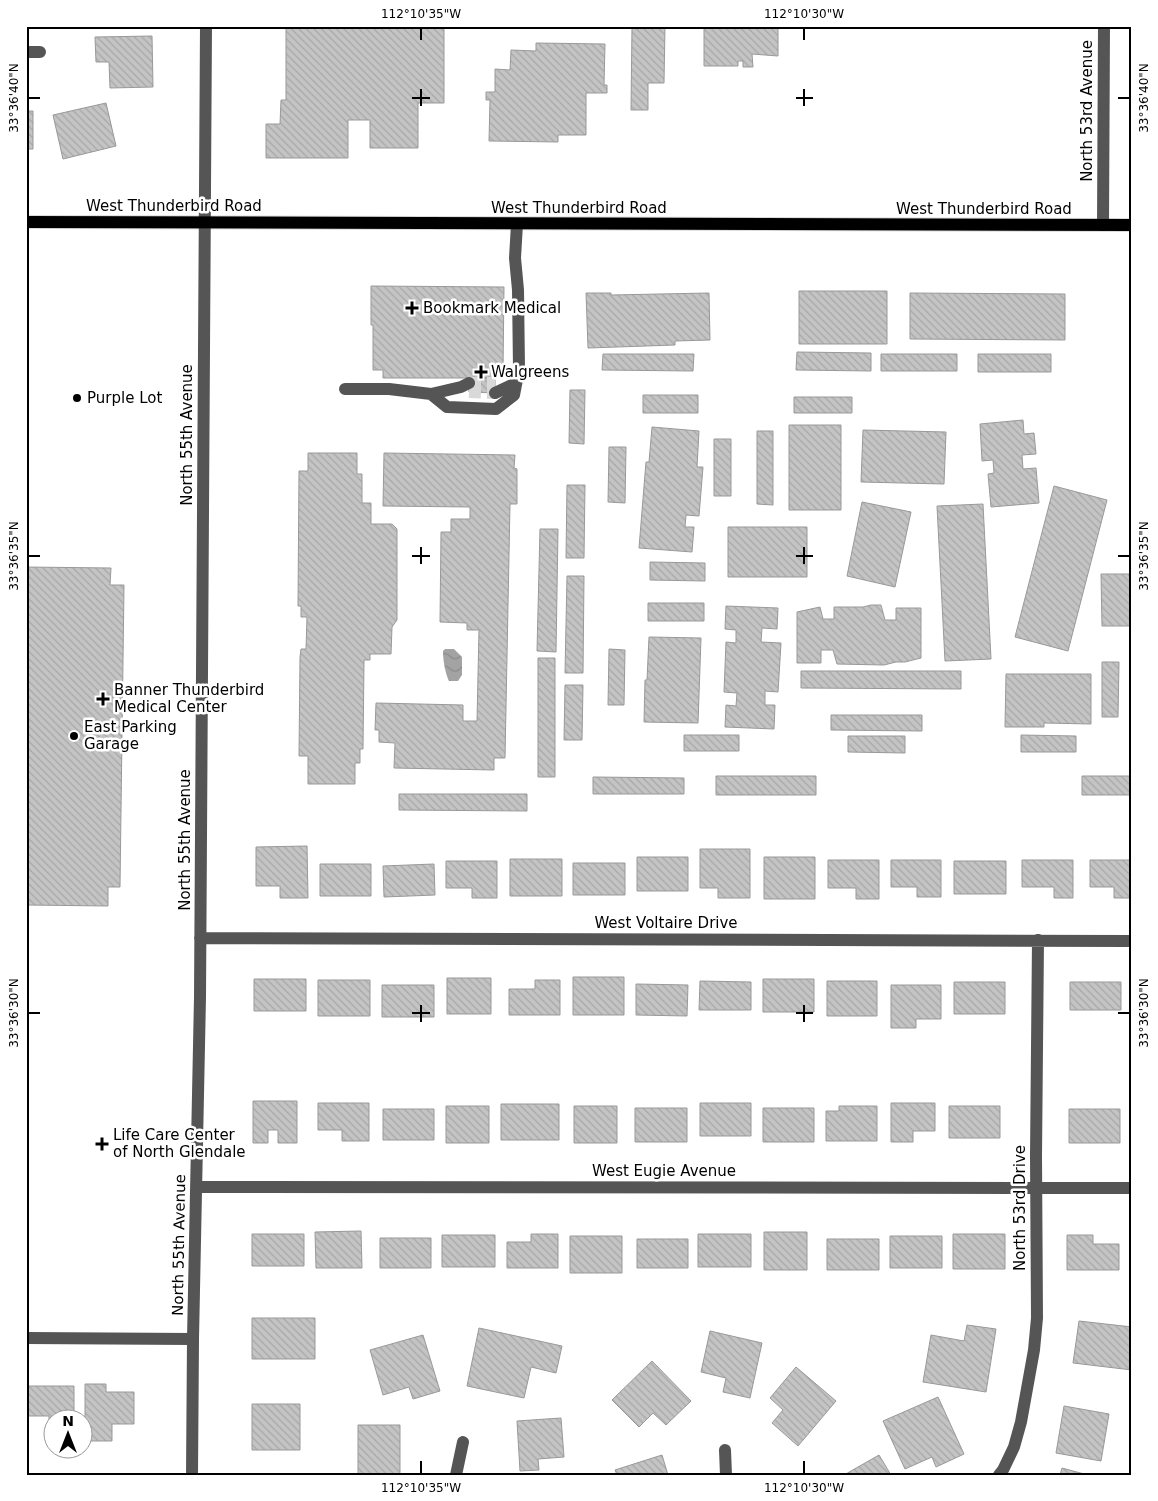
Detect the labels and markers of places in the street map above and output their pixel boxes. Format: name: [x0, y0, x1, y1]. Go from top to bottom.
place label: Bookmark Medical: [423, 299, 561, 317]
marker: Bookmark Medical: [405, 301, 419, 315]
place label: Walgreens: [491, 363, 570, 381]
marker: Walgreens: [475, 366, 487, 378]
place label: Purple Lot: [87, 389, 162, 407]
marker: Purple Lot: [71, 392, 83, 404]
place label: Banner Thunderbird Medical Center: [114, 681, 264, 716]
marker: Banner Thunderbird Medical Center: [96, 692, 110, 706]
place label: East Parking Garage: [84, 718, 177, 753]
marker: East Parking Garage: [68, 730, 80, 742]
place label: Life Care Center of North Glendale: [113, 1126, 246, 1161]
marker: Life Care Center of North Glendale: [95, 1137, 109, 1151]

